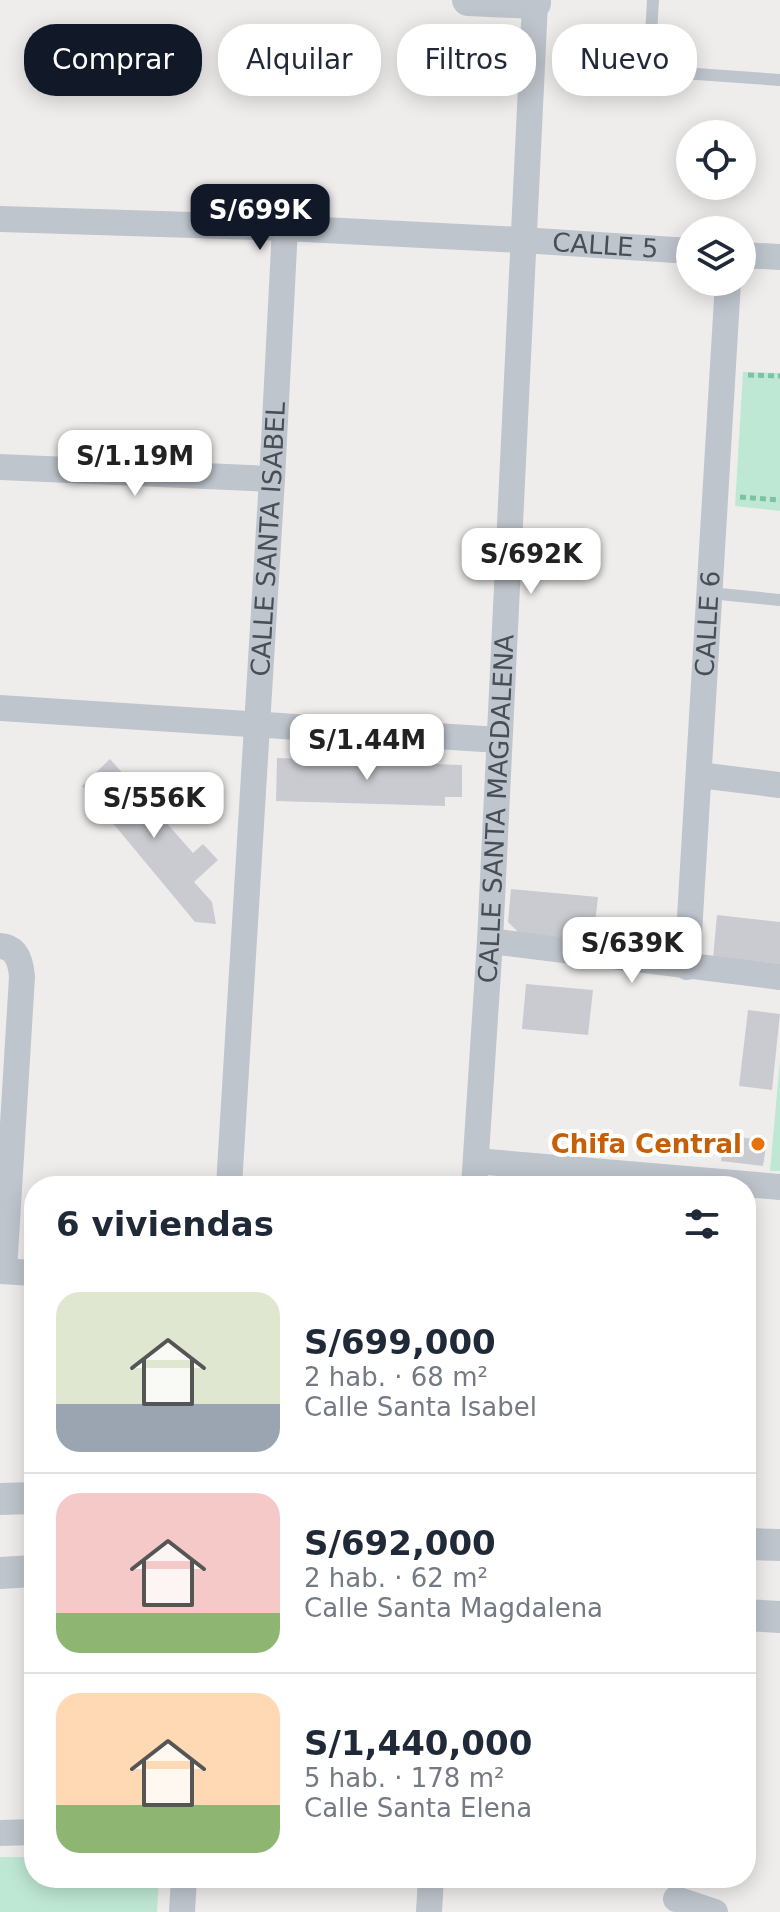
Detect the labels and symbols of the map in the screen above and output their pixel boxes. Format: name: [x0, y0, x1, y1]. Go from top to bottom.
pin: S/699K: [195, 184, 325, 252]
street label: CALLE 5: [551, 227, 659, 264]
street label: CALLE SANTA ISABEL: [245, 401, 291, 677]
pin: S/1.19M: [61, 430, 209, 498]
pin: S/692K: [466, 528, 596, 596]
street label: CALLE 6: [689, 570, 726, 678]
street label: CALLE SANTA MAGDALENA: [472, 633, 520, 984]
pin: S/1.44M: [293, 714, 441, 782]
pin: S/556K: [89, 772, 219, 840]
pin: S/639K: [567, 917, 697, 985]
place label: Chifa Central: [551, 1129, 742, 1159]
marker: Chifa Central: [749, 1135, 767, 1153]

